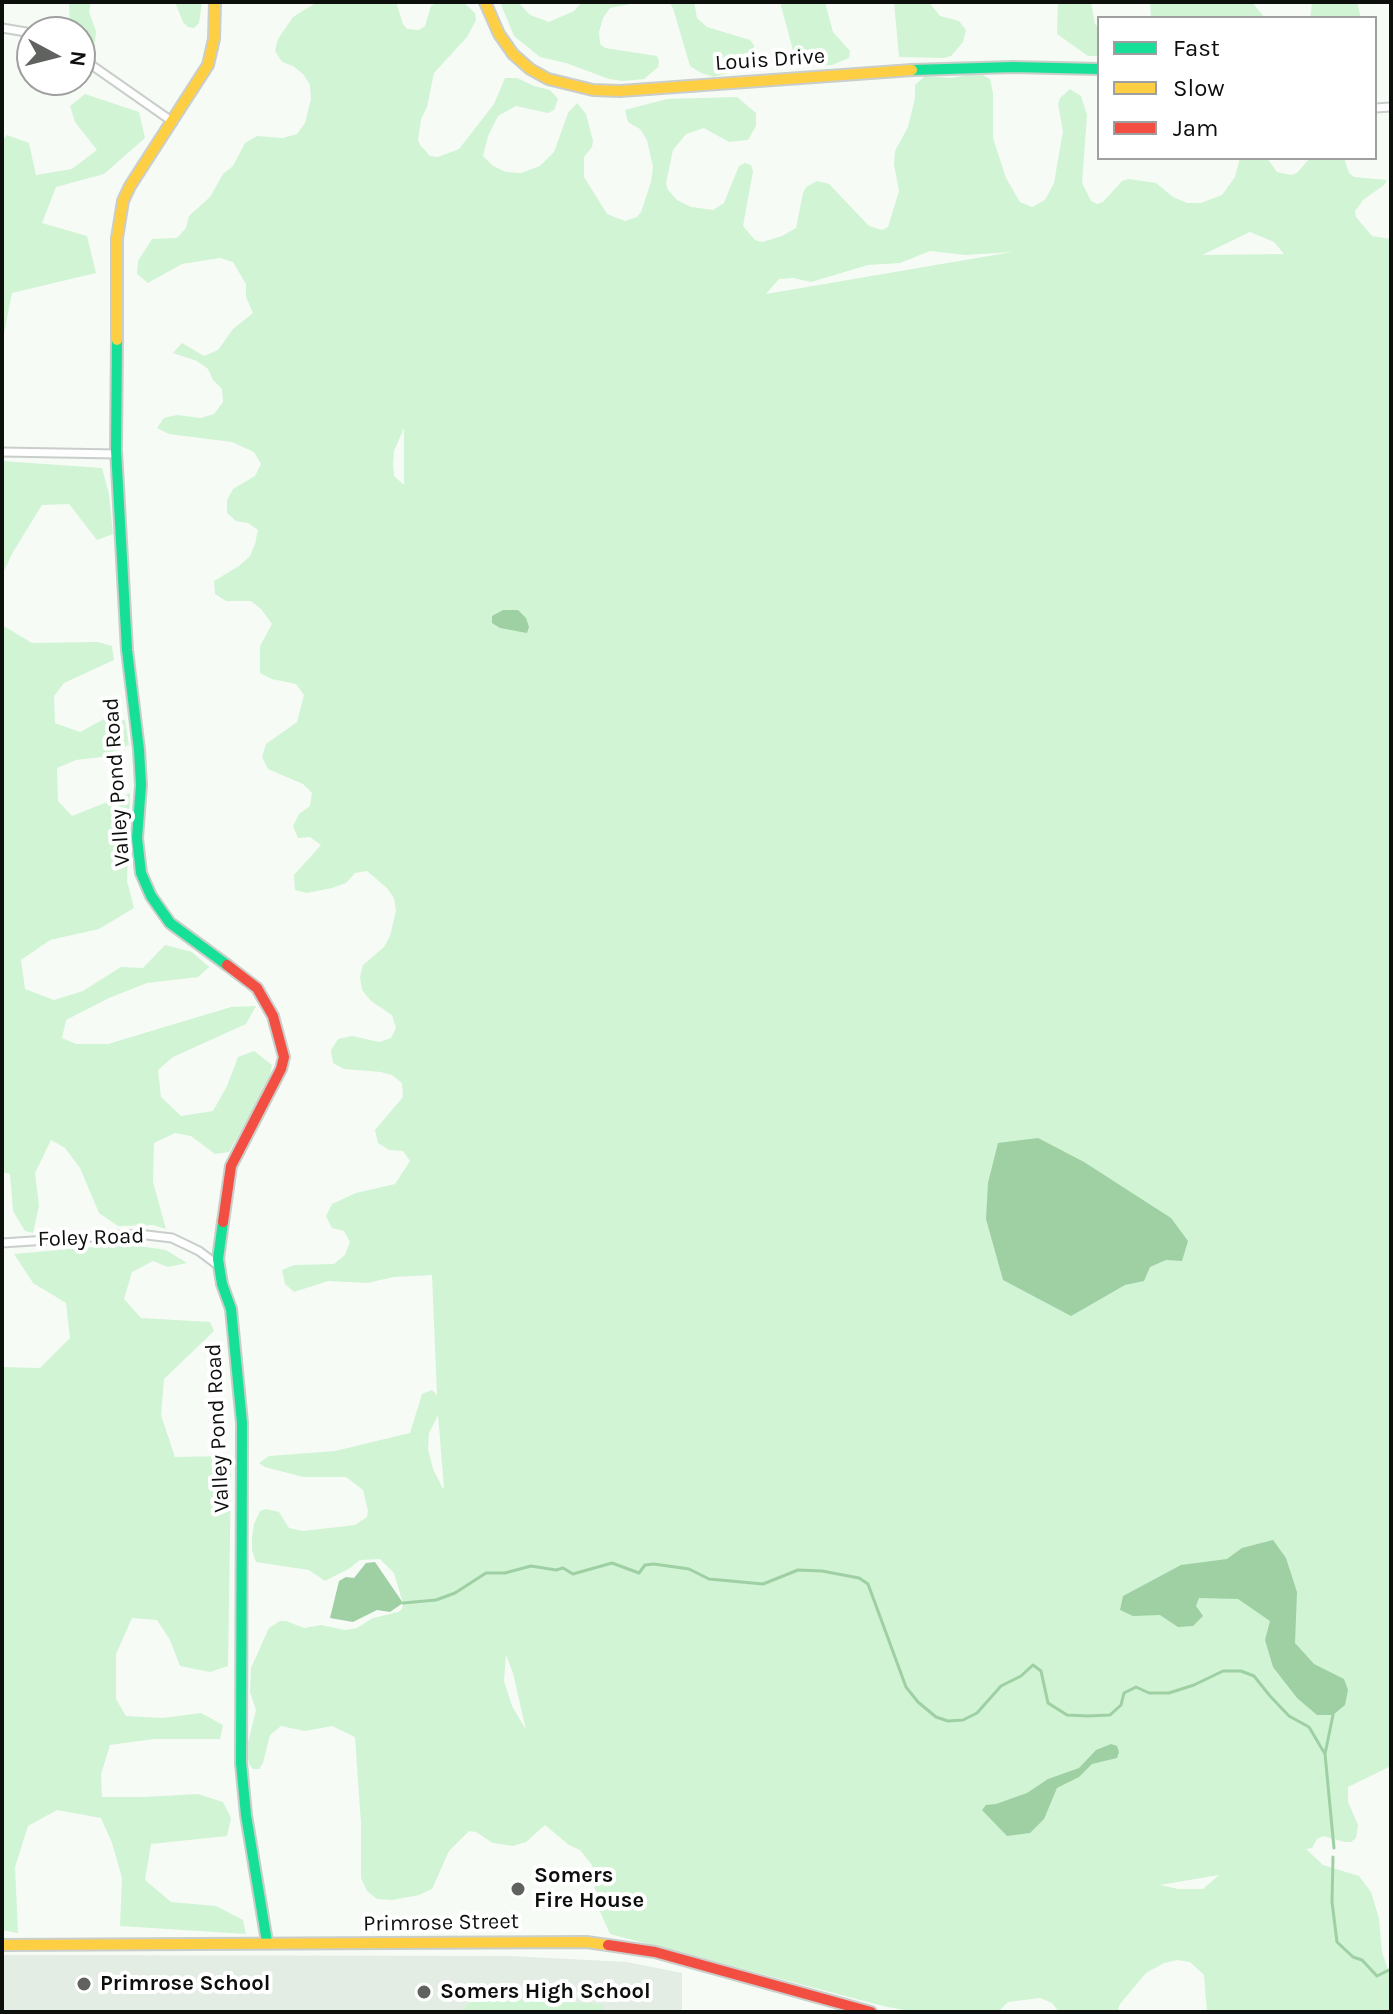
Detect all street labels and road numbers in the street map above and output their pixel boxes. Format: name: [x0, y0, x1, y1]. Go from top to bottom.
street label: Louis Drive: [714, 43, 826, 77]
street label: Valley Pond Road: [98, 697, 136, 867]
street label: Foley Road: [37, 1223, 145, 1253]
street label: Valley Pond Road: [200, 1343, 236, 1513]
street label: Primrose Street: [363, 1908, 519, 1938]

